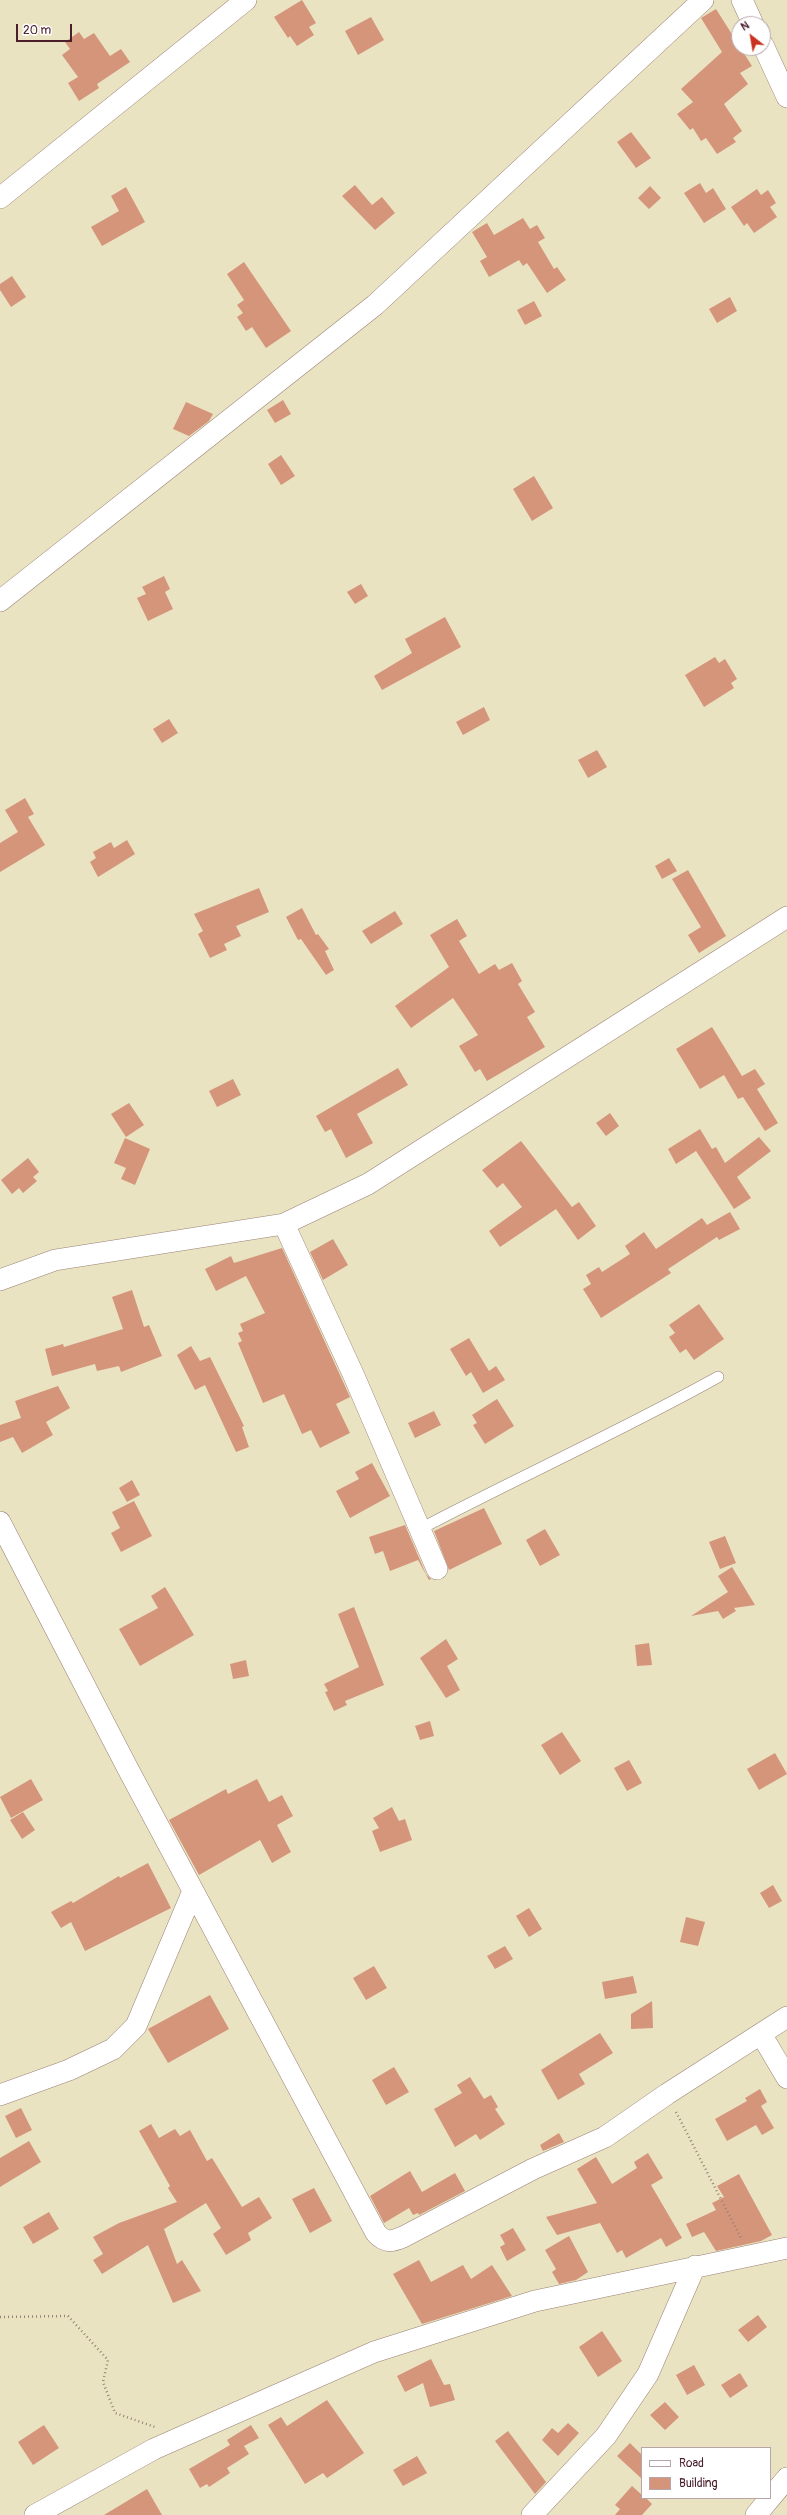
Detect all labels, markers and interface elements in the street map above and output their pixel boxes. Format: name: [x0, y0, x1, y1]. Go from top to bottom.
scale bar: [18, 16, 74, 42]
north arrow: [731, 16, 771, 56]
text: N: [739, 19, 752, 34]
text: 20 m: [23, 23, 51, 38]
legend: [641, 2447, 771, 2499]
text: Road: [679, 2456, 704, 2471]
text: Building: [679, 2476, 718, 2491]

